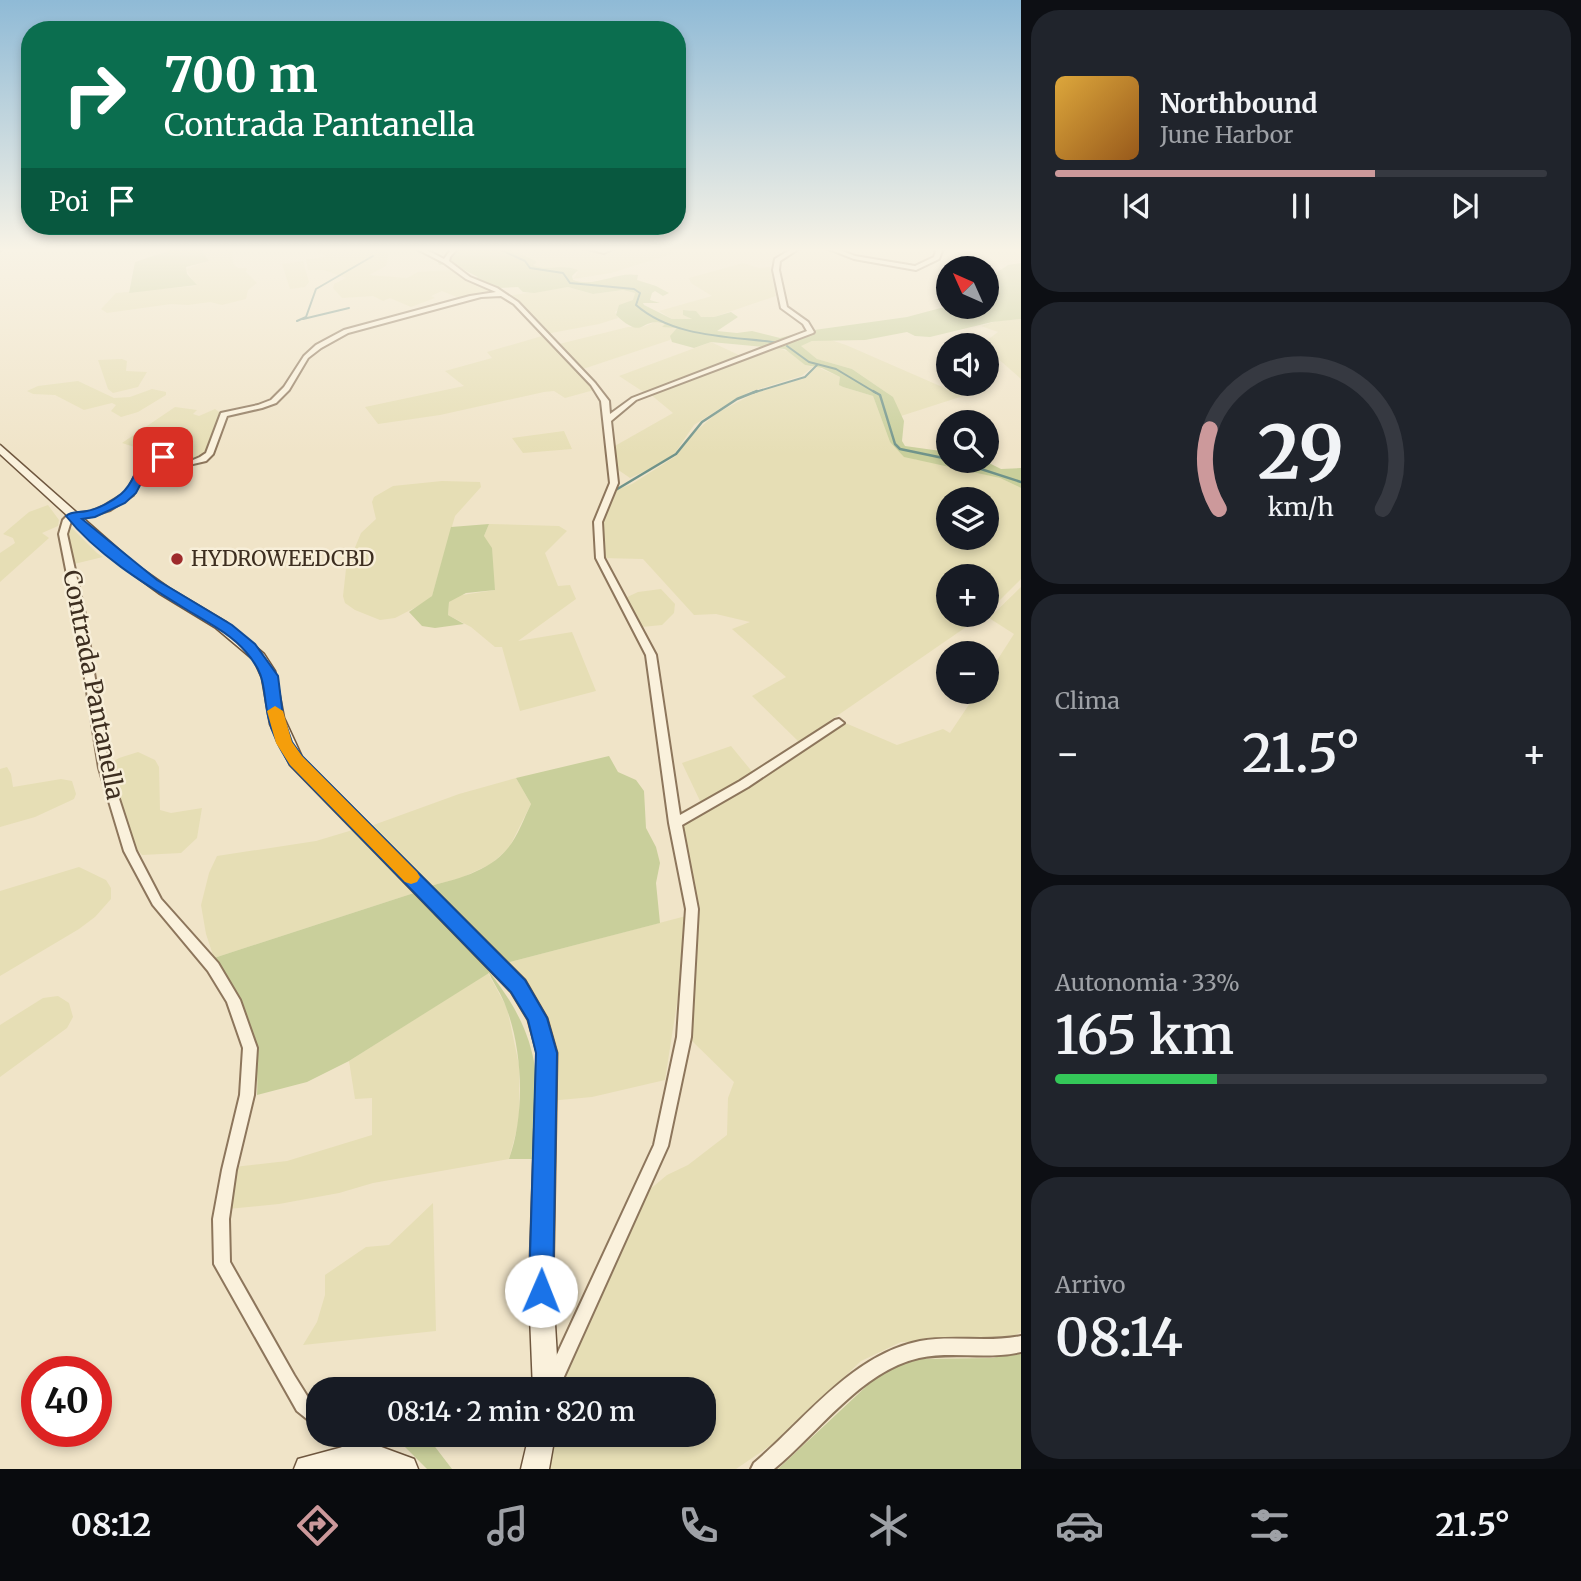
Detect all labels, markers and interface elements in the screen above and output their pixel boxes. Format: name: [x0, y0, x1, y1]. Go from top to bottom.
text: 700 m: [164, 44, 318, 105]
icon: right: [49, 49, 140, 140]
text: Northbound: [1160, 87, 1318, 120]
text: Contrada Pantanella: [164, 105, 475, 145]
text: June Harbor: [1160, 120, 1293, 149]
icon: arrive: [103, 182, 141, 220]
text: Poi: [49, 185, 89, 218]
icon: previous: [1118, 187, 1156, 225]
icon: pause: [1282, 187, 1320, 225]
icon: next: [1446, 187, 1484, 225]
north arrow: [936, 256, 999, 318]
map controls: [936, 256, 999, 704]
button: sound: [936, 333, 999, 396]
text: 29: [1258, 407, 1344, 499]
button: search: [936, 410, 999, 473]
pin: [133, 427, 193, 487]
icon: arrive: [144, 438, 182, 476]
button: layers: [936, 487, 999, 550]
text: km/h: [1268, 490, 1334, 522]
place label: HYDROWEEDCBD: [191, 545, 375, 572]
marker: HYDROWEEDCBD: [169, 551, 185, 567]
button: +: [936, 564, 999, 627]
street label: Contrada Pantanella: [56, 568, 131, 802]
button: −: [936, 641, 999, 704]
text: Clima: [1055, 686, 1120, 715]
text: 21.5°: [1242, 721, 1360, 786]
text: −: [1055, 730, 1080, 777]
text: +: [1522, 730, 1547, 777]
text: Autonomia · 33%: [1055, 968, 1240, 997]
text: 165 km: [1055, 1003, 1234, 1068]
position arrow: [504, 1254, 578, 1328]
text: Arrivo: [1055, 1270, 1125, 1299]
text: 08:14: [1055, 1305, 1183, 1370]
speed limit sign: 40: [21, 1356, 112, 1447]
text: 08:14 · 2 min · 820 m: [387, 1395, 635, 1428]
icon: directions: [293, 1501, 342, 1550]
icon: music: [483, 1501, 532, 1550]
icon: phone: [674, 1501, 723, 1550]
icon: climate: [864, 1501, 913, 1550]
icon: car: [1055, 1501, 1104, 1550]
icon: filters: [1245, 1501, 1294, 1550]
text: 08:12: [71, 1505, 151, 1545]
text: 21.5°: [1436, 1505, 1510, 1545]

